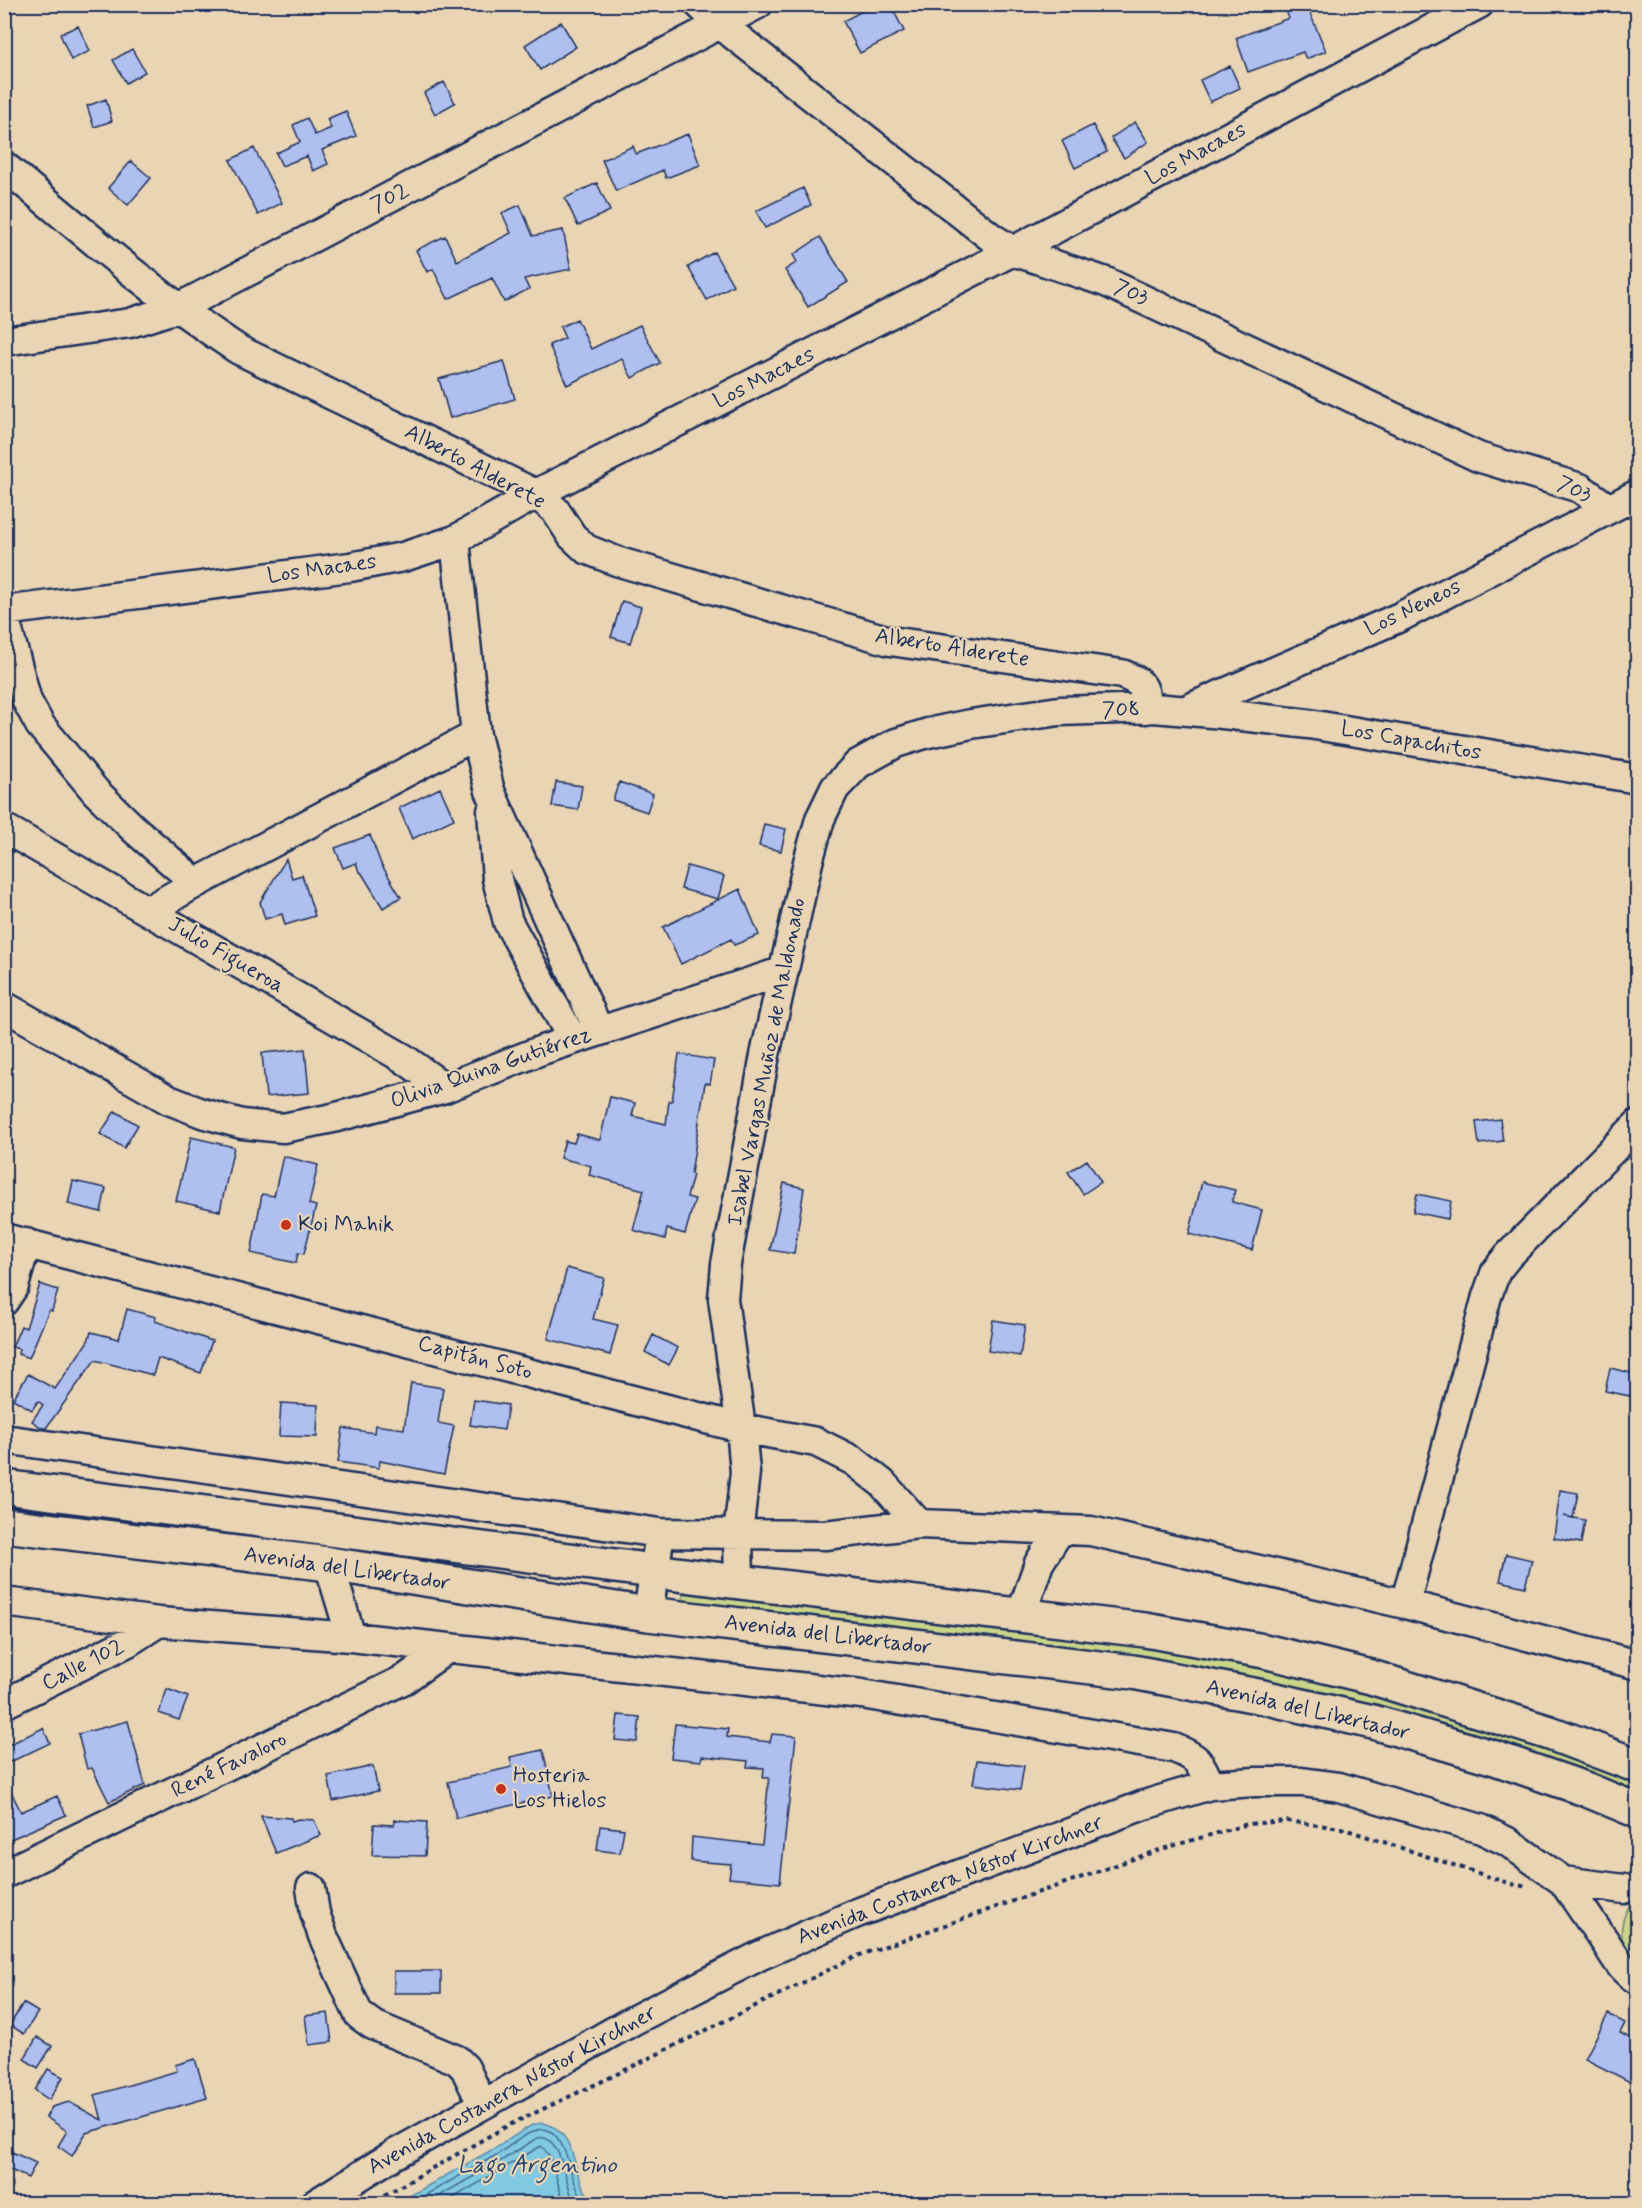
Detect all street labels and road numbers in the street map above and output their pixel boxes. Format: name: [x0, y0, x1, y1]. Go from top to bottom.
street label: Los Macaes: [1141, 116, 1251, 192]
street label: 702: [366, 176, 414, 220]
street label: 703: [1109, 273, 1153, 313]
street label: Los Macaes: [709, 340, 820, 415]
street label: Alberto Alderete: [400, 418, 550, 516]
street label: 703: [1552, 470, 1596, 510]
street label: Los Macaes: [266, 547, 379, 591]
street label: Los Neneos: [1360, 573, 1466, 643]
street label: Alberto Alderete: [873, 622, 1031, 674]
street label: 708: [1102, 695, 1140, 725]
street label: Los Capachitos: [1339, 715, 1484, 767]
street label: Isabel Vargas Muñoz de Maldonado: [721, 896, 814, 1229]
street label: Julio Figueroa: [161, 910, 289, 1002]
street label: Olivia Quina Gutiérrez: [387, 1020, 595, 1116]
street label: Capitán Soto: [415, 1329, 535, 1387]
street label: Avenida del Libertador: [242, 1541, 452, 1597]
street label: Avenida del Libertador: [723, 1608, 933, 1662]
street label: Calle 102: [37, 1632, 129, 1698]
street label: Avenida del Libertador: [1203, 1673, 1413, 1747]
street label: René Favaloro: [167, 1725, 291, 1805]
street label: Avenida Costanera Néstor Kirchner: [793, 1808, 1108, 1951]
street label: Avenida Costanera Néstor Kirchner: [363, 1998, 662, 2181]

